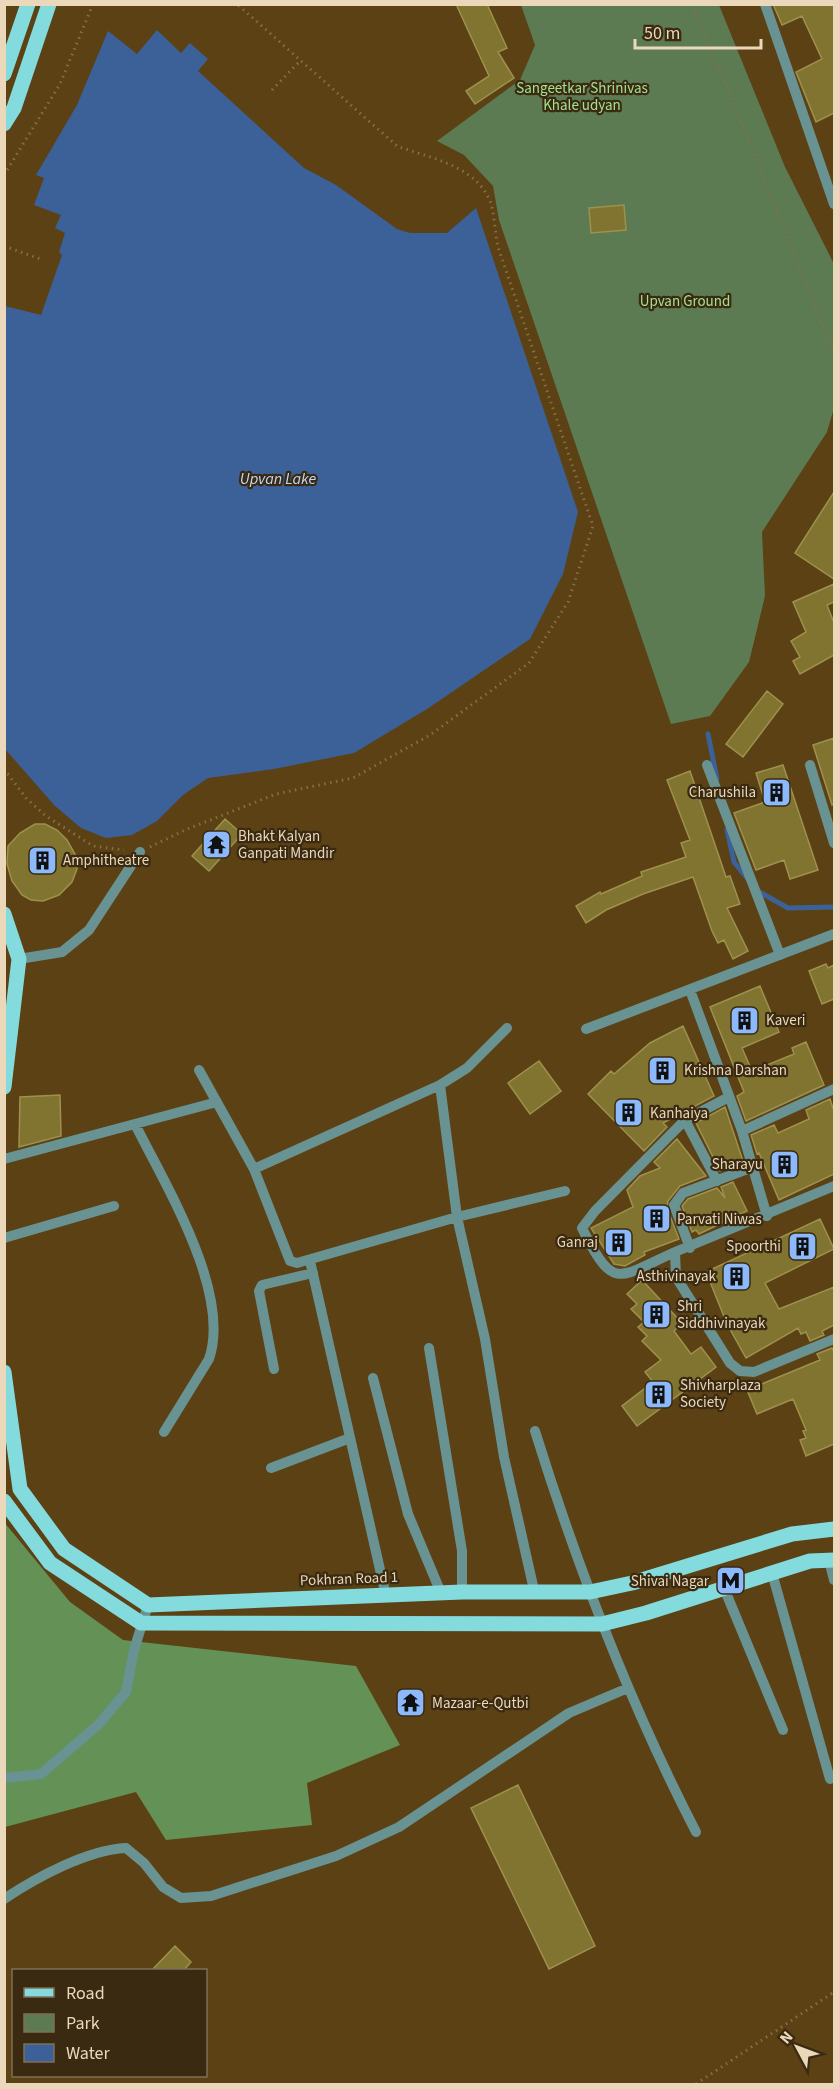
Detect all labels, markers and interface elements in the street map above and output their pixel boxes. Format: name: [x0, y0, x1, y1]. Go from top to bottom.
scale bar: [635, 12, 761, 50]
text: 50 m: [644, 21, 680, 46]
park label: Sangeetkar Shrinivas Khale udyan: [516, 78, 648, 116]
park label: Upvan Ground: [640, 291, 730, 312]
water label: Upvan Lake: [240, 468, 316, 490]
building icon: Charushila: [761, 776, 793, 808]
place label: Charushila: [689, 782, 756, 803]
place label: Bhakt Kalyan Ganpati Mandir: [238, 826, 335, 864]
temple icon: Bhakt Kalyan Ganpati Mandir: [201, 829, 233, 861]
building icon: Amphitheatre: [26, 844, 58, 876]
place label: Amphitheatre: [63, 850, 149, 871]
building icon: Kaveri: [729, 1004, 761, 1036]
place label: Kaveri: [766, 1010, 806, 1031]
building icon: Krishna Darshan: [647, 1054, 679, 1086]
place label: Krishna Darshan: [684, 1060, 787, 1081]
building icon: Kanhaiya: [613, 1097, 645, 1129]
place label: Kanhaiya: [650, 1103, 708, 1124]
building icon: Sharayu: [768, 1148, 800, 1180]
place label: Sharayu: [712, 1154, 763, 1175]
building icon: Parvati Niwas: [640, 1203, 672, 1235]
place label: Parvati Niwas: [677, 1209, 762, 1230]
building icon: Ganraj: [603, 1226, 635, 1258]
building icon: Spoorthi: [786, 1230, 818, 1262]
place label: Ganraj: [557, 1232, 598, 1253]
place label: Spoorthi: [726, 1236, 781, 1257]
building icon: Asthivinayak: [721, 1260, 753, 1292]
place label: Asthivinayak: [636, 1266, 717, 1287]
place label: Shri Siddhivinayak: [677, 1296, 766, 1334]
building icon: Shri Siddhivinayak: [640, 1299, 672, 1331]
place label: Shivharplaza Society: [680, 1375, 761, 1413]
building icon: Shivharplaza Society: [643, 1378, 675, 1410]
metro station icon: Shivai Nagar: [714, 1565, 746, 1597]
street label: Pokhran Road 1: [300, 1567, 398, 1591]
place label: Shivai Nagar: [631, 1571, 710, 1592]
temple icon: Mazaar-e-Qutbi: [395, 1687, 427, 1719]
place label: Mazaar-e-Qutbi: [432, 1693, 529, 1714]
legend: [12, 1969, 207, 2077]
text: Road: [66, 1981, 105, 2006]
text: Park: [66, 2011, 100, 2036]
north arrow: [767, 2017, 827, 2077]
text: N: [775, 2027, 798, 2049]
text: Water: [66, 2041, 110, 2066]

